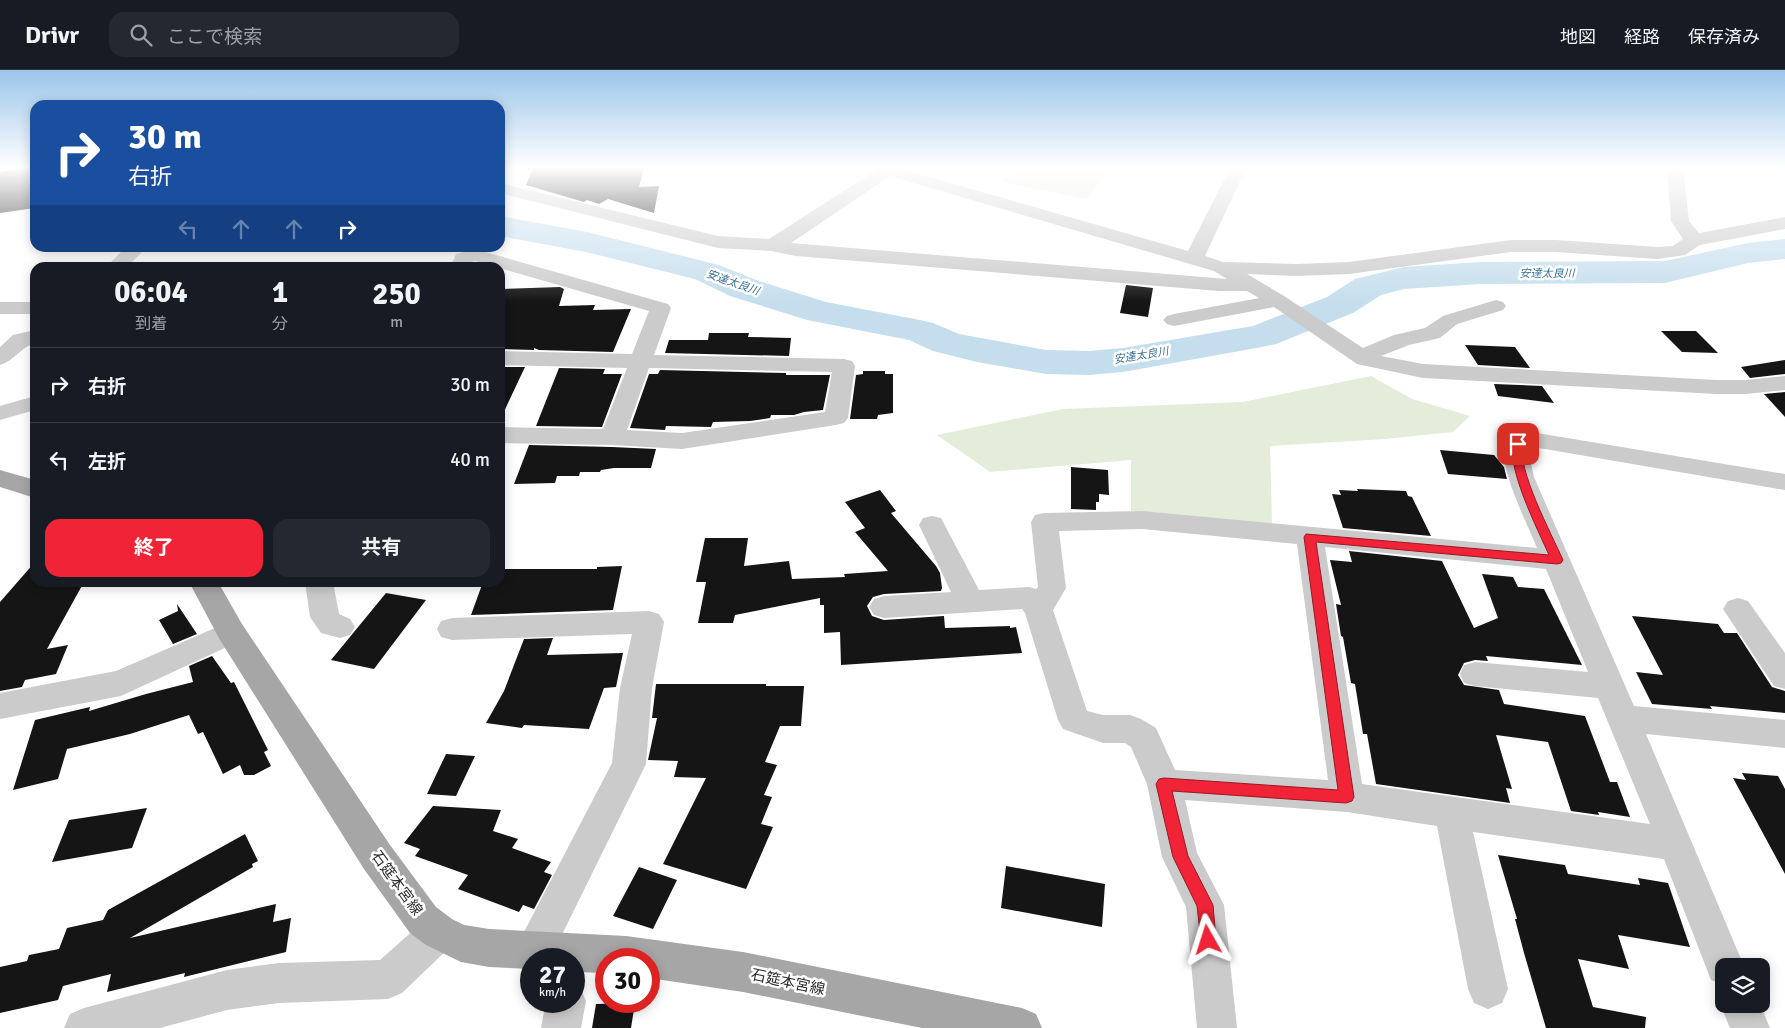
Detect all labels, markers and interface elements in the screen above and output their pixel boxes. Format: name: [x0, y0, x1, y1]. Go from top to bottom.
search box: [109, 12, 459, 57]
text: Drivr: [25, 20, 79, 50]
icon: search: [127, 21, 155, 49]
text: ここで検索: [167, 25, 262, 49]
text: 地図: [1560, 26, 1596, 48]
text: 経路: [1624, 26, 1660, 48]
text: 保存済み: [1688, 26, 1760, 48]
text: 30 m: [128, 115, 202, 158]
icon: right: [45, 120, 110, 185]
text: 右折: [128, 163, 172, 190]
icon: left: [174, 215, 202, 243]
icon: ahead: [227, 215, 255, 243]
icon: ahead: [280, 215, 308, 243]
icon: right: [333, 215, 361, 243]
water label: 安達太良川: [705, 267, 762, 298]
water label: 安達太良川: [1520, 267, 1575, 280]
text: 06:04: [114, 274, 188, 311]
text: 1: [272, 274, 288, 311]
text: 250: [372, 276, 421, 313]
text: m: [390, 312, 403, 332]
text: 到着: [135, 314, 167, 334]
text: 分: [272, 314, 288, 334]
water label: 安達太良川: [1113, 345, 1170, 366]
icon: right: [45, 371, 73, 399]
text: 30 m: [450, 373, 490, 397]
text: 右折: [88, 375, 126, 399]
pin: [1497, 423, 1539, 465]
icon: arrive: [1504, 430, 1532, 458]
icon: left: [45, 446, 73, 474]
text: 40 m: [450, 448, 490, 472]
text: 左折: [88, 450, 126, 474]
button: 終了: [45, 519, 263, 577]
button: 共有: [273, 519, 490, 577]
street label: 石筵本宮線: [368, 847, 426, 919]
position arrow: [1181, 913, 1233, 965]
speed limit sign: 30: [595, 948, 660, 1013]
map controls: [1715, 958, 1770, 1013]
button: layers: [1715, 958, 1770, 1013]
text: 27: [539, 959, 566, 990]
street label: 石筵本宮線: [749, 965, 827, 999]
text: km/h: [539, 985, 566, 1000]

